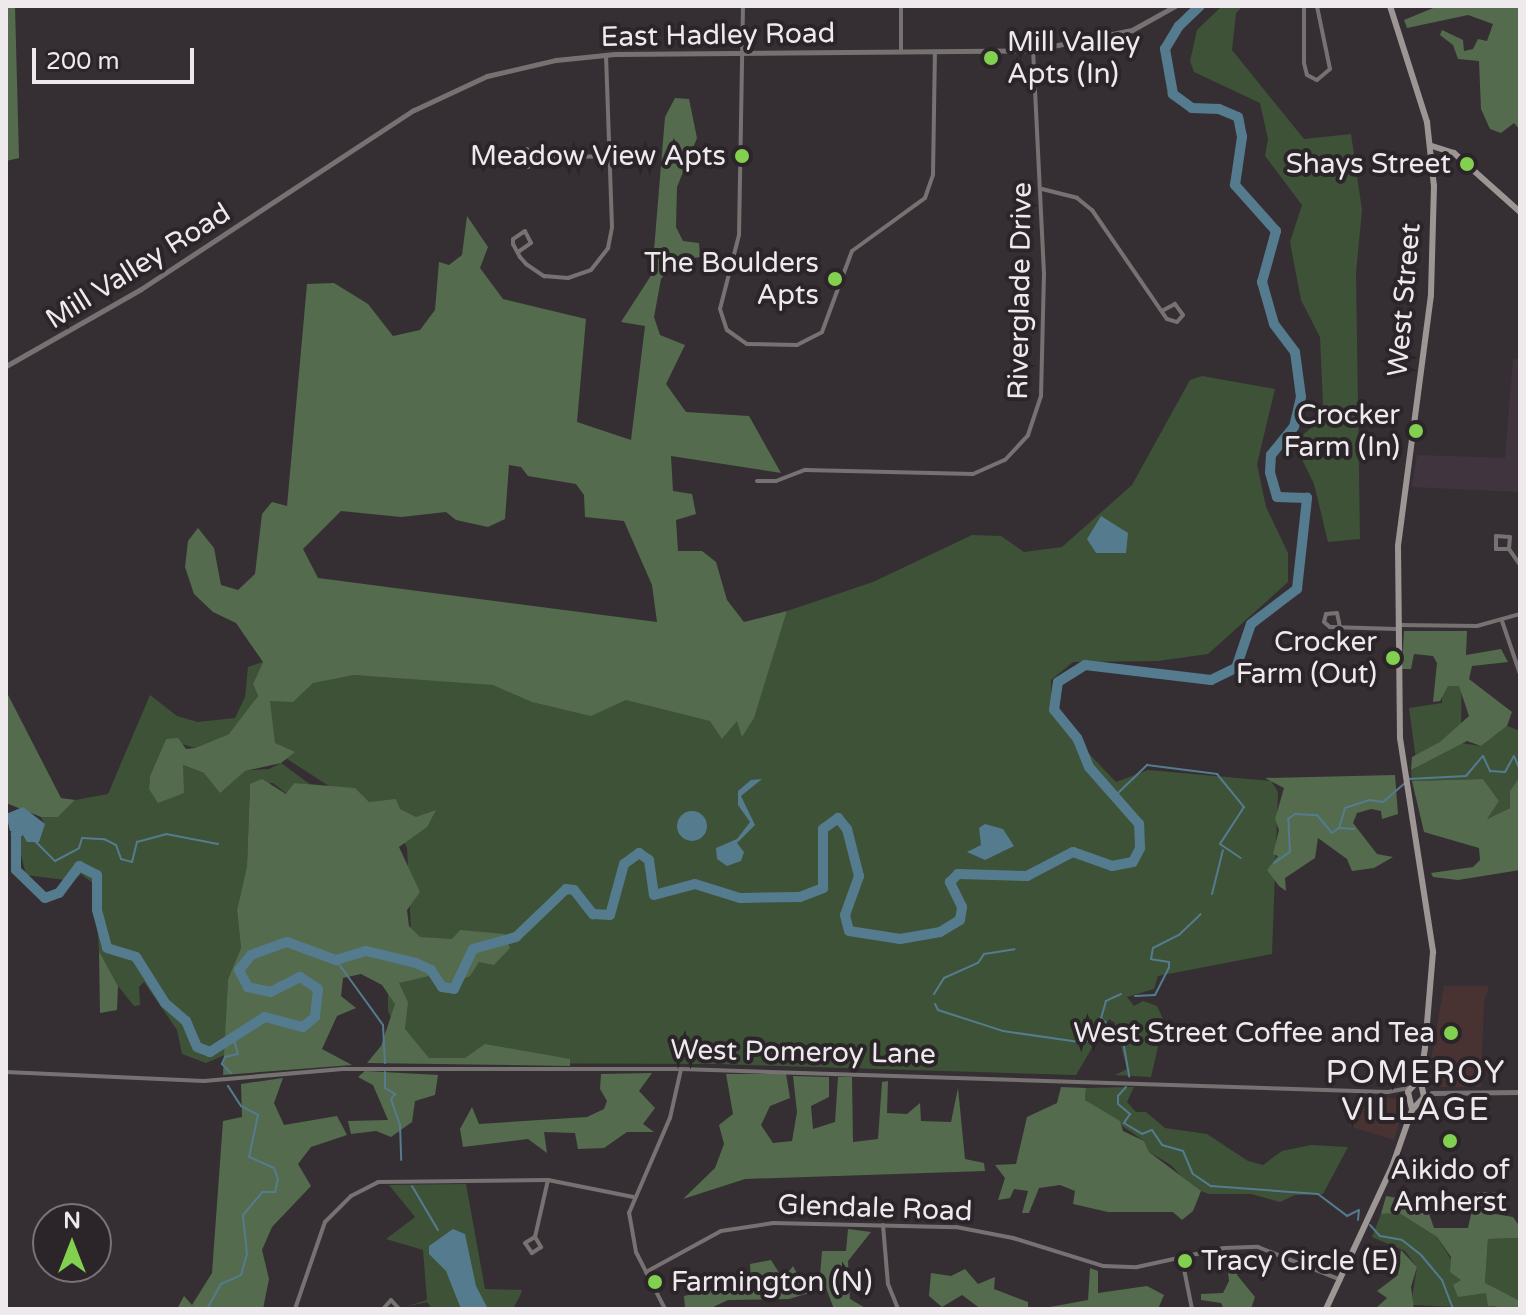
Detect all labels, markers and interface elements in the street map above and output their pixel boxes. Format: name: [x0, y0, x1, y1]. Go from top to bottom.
street label: East Hadley Road: [600, 16, 836, 54]
place label: Mill Valley Apts (In): [1007, 25, 1140, 91]
scale bar: [36, 32, 198, 82]
text: 200 m: [46, 47, 120, 76]
marker: Mill Valley Apts (In): [982, 49, 1000, 67]
place label: Meadow View Apts: [470, 139, 726, 173]
marker: Meadow View Apts: [733, 147, 751, 165]
place label: Shays Street: [1286, 147, 1451, 181]
marker: Shays Street: [1458, 155, 1476, 173]
street label: Riverglade Drive: [1001, 182, 1039, 400]
street label: Mill Valley Road: [40, 196, 236, 336]
street label: West Street: [1381, 222, 1427, 378]
place label: The Boulders Apts: [644, 246, 819, 312]
marker: The Boulders Apts: [826, 270, 844, 288]
place label: Crocker Farm (In): [1284, 398, 1400, 464]
marker: Crocker Farm (In): [1407, 422, 1425, 440]
place label: Crocker Farm (Out): [1236, 625, 1377, 691]
marker: Crocker Farm (Out): [1384, 649, 1402, 667]
place label: West Street Coffee and Tea: [1073, 1016, 1435, 1050]
marker: West Street Coffee and Tea: [1442, 1024, 1460, 1042]
street label: West Pomeroy Lane: [670, 1033, 936, 1071]
district label: POMEROY VILLAGE: [1326, 1055, 1506, 1130]
marker: Aikido of Amherst: [1441, 1132, 1459, 1150]
place label: Aikido of Amherst: [1390, 1153, 1510, 1219]
street label: Glendale Road: [777, 1188, 973, 1228]
north arrow: [32, 1203, 112, 1283]
text: N: [63, 1208, 81, 1234]
place label: Tracy Circle (E): [1201, 1244, 1398, 1278]
marker: Tracy Circle (E): [1176, 1252, 1194, 1270]
place label: Farmington (N): [671, 1265, 873, 1299]
marker: Farmington (N): [646, 1273, 664, 1291]

